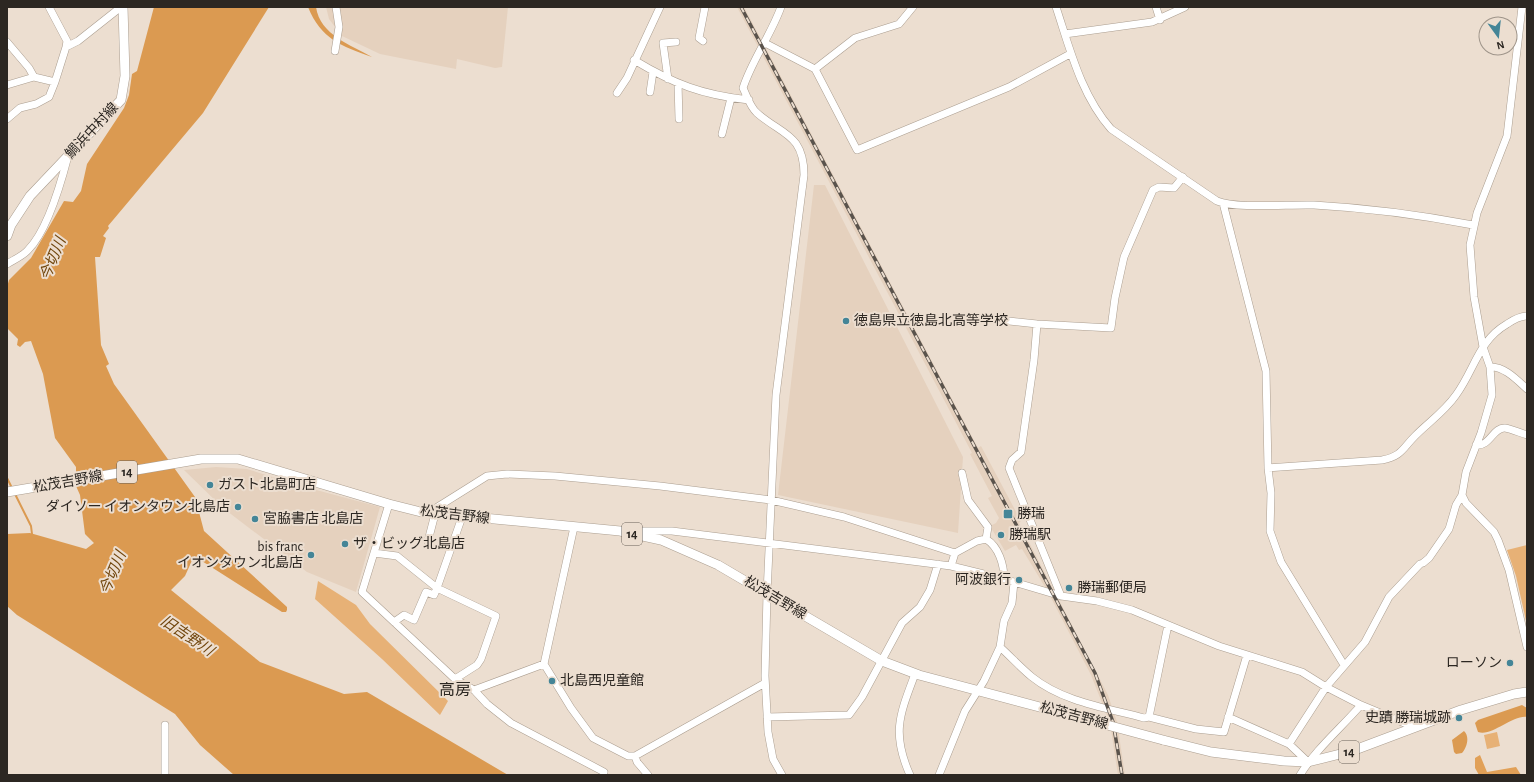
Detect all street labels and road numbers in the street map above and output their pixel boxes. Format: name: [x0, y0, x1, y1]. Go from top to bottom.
street label: 鯛浜中村線: [62, 99, 121, 161]
road number: 14: [117, 461, 137, 483]
street label: 松茂吉野線: [32, 468, 104, 495]
street label: 松茂吉野線: [419, 503, 491, 526]
road number: 14: [622, 523, 642, 545]
street label: 松茂吉野線: [741, 573, 809, 622]
street label: 松茂吉野線: [1038, 699, 1110, 732]
road number: 14: [1339, 741, 1359, 763]

